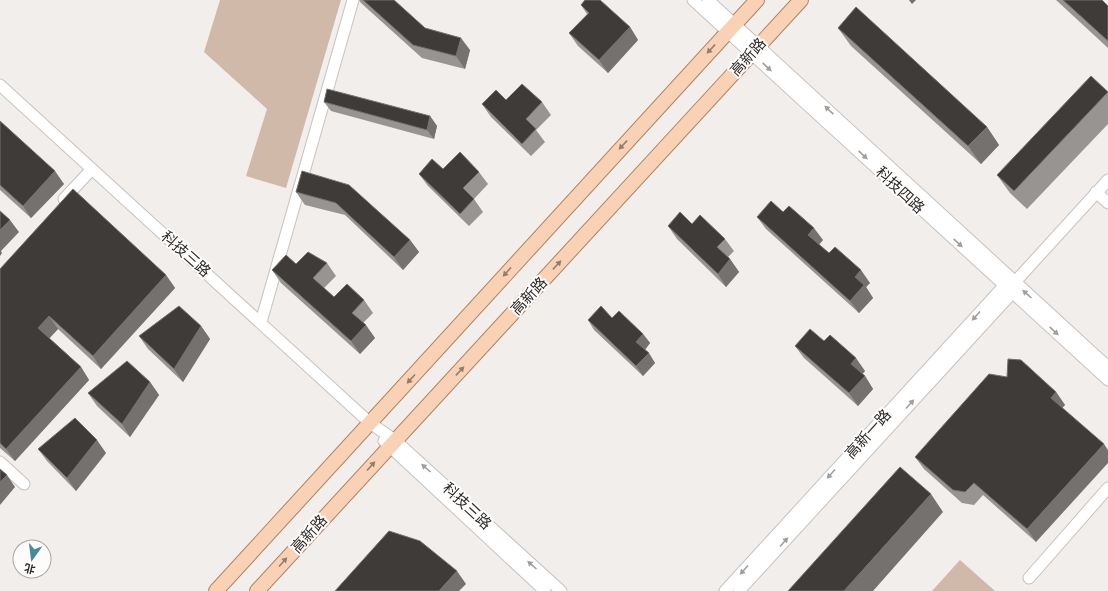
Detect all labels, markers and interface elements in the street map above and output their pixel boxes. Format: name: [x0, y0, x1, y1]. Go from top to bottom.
street label: 高新路: [726, 34, 770, 80]
one-way arrow: [707, 44, 716, 54]
one-way arrow: [762, 63, 772, 72]
one-way arrow: [824, 106, 834, 115]
one-way arrow: [618, 140, 628, 150]
one-way arrow: [858, 151, 868, 160]
street label: 科技四路: [872, 163, 928, 217]
street label: 科技三路: [158, 227, 214, 281]
one-way arrow: [953, 239, 964, 248]
one-way arrow: [552, 260, 562, 270]
one-way arrow: [503, 267, 512, 277]
street label: 高新路: [507, 273, 551, 319]
one-way arrow: [1022, 289, 1032, 298]
one-way arrow: [972, 312, 981, 321]
one-way arrow: [1049, 326, 1059, 336]
one-way arrow: [455, 366, 464, 376]
one-way arrow: [406, 373, 415, 384]
one-way arrow: [905, 400, 914, 409]
street label: 高新一路: [841, 406, 895, 462]
one-way arrow: [366, 461, 375, 471]
one-way arrow: [421, 463, 431, 472]
one-way arrow: [827, 469, 836, 479]
street label: 科技三路: [439, 479, 495, 533]
street label: 高新路: [287, 511, 331, 557]
one-way arrow: [780, 536, 789, 547]
north arrow: [12, 539, 52, 579]
one-way arrow: [279, 557, 288, 567]
one-way arrow: [527, 560, 537, 570]
text: 北: [23, 561, 37, 576]
one-way arrow: [739, 565, 748, 575]

